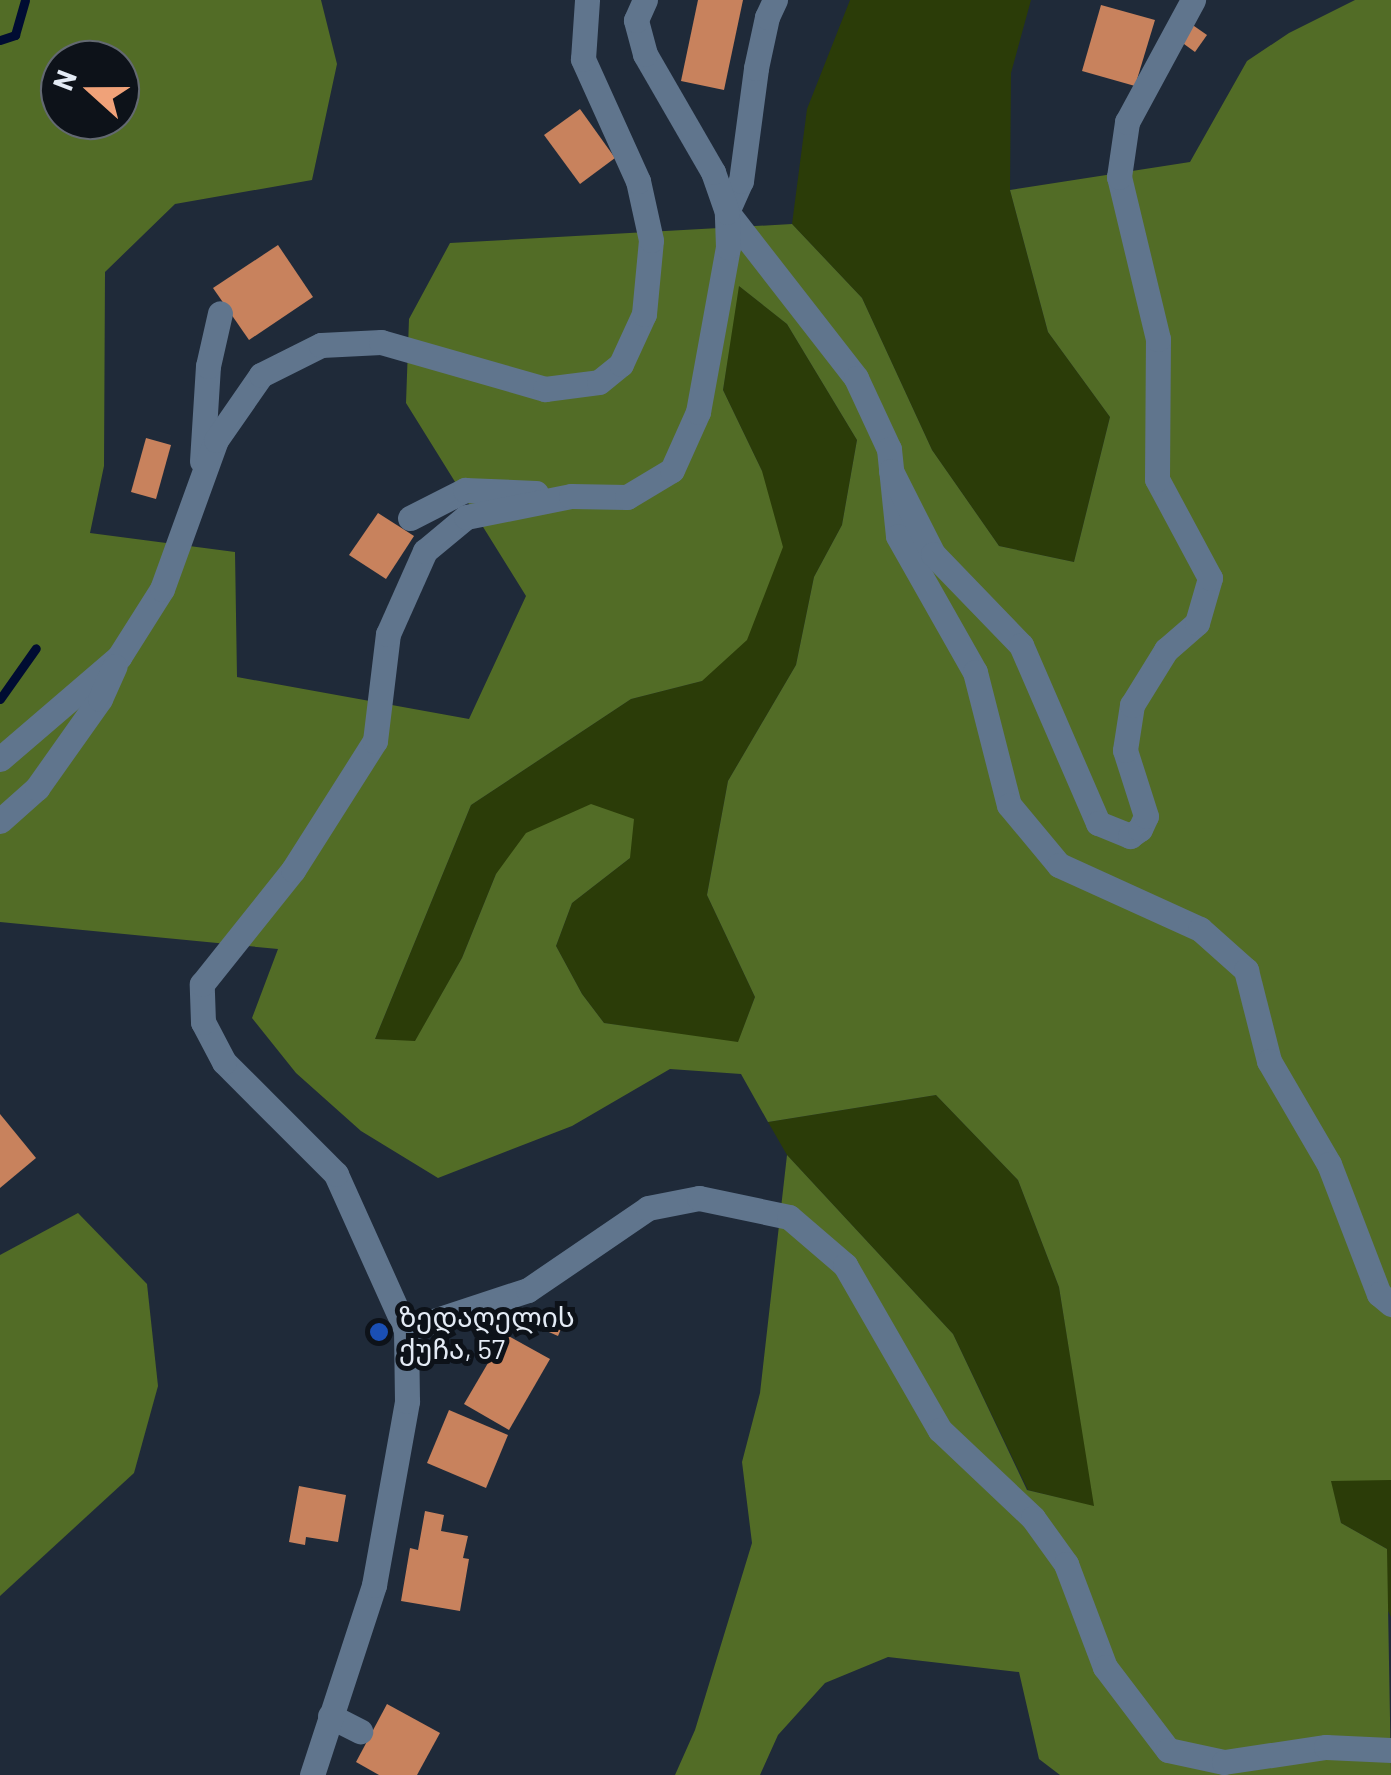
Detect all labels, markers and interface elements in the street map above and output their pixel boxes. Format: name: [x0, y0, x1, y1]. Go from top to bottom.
north arrow: [40, 40, 140, 140]
text: N: [45, 65, 83, 95]
place label: ზედაღელის ქუჩა, 57: [399, 1299, 575, 1365]
marker: ზედაღელის ქუჩა, 57: [368, 1321, 390, 1343]

